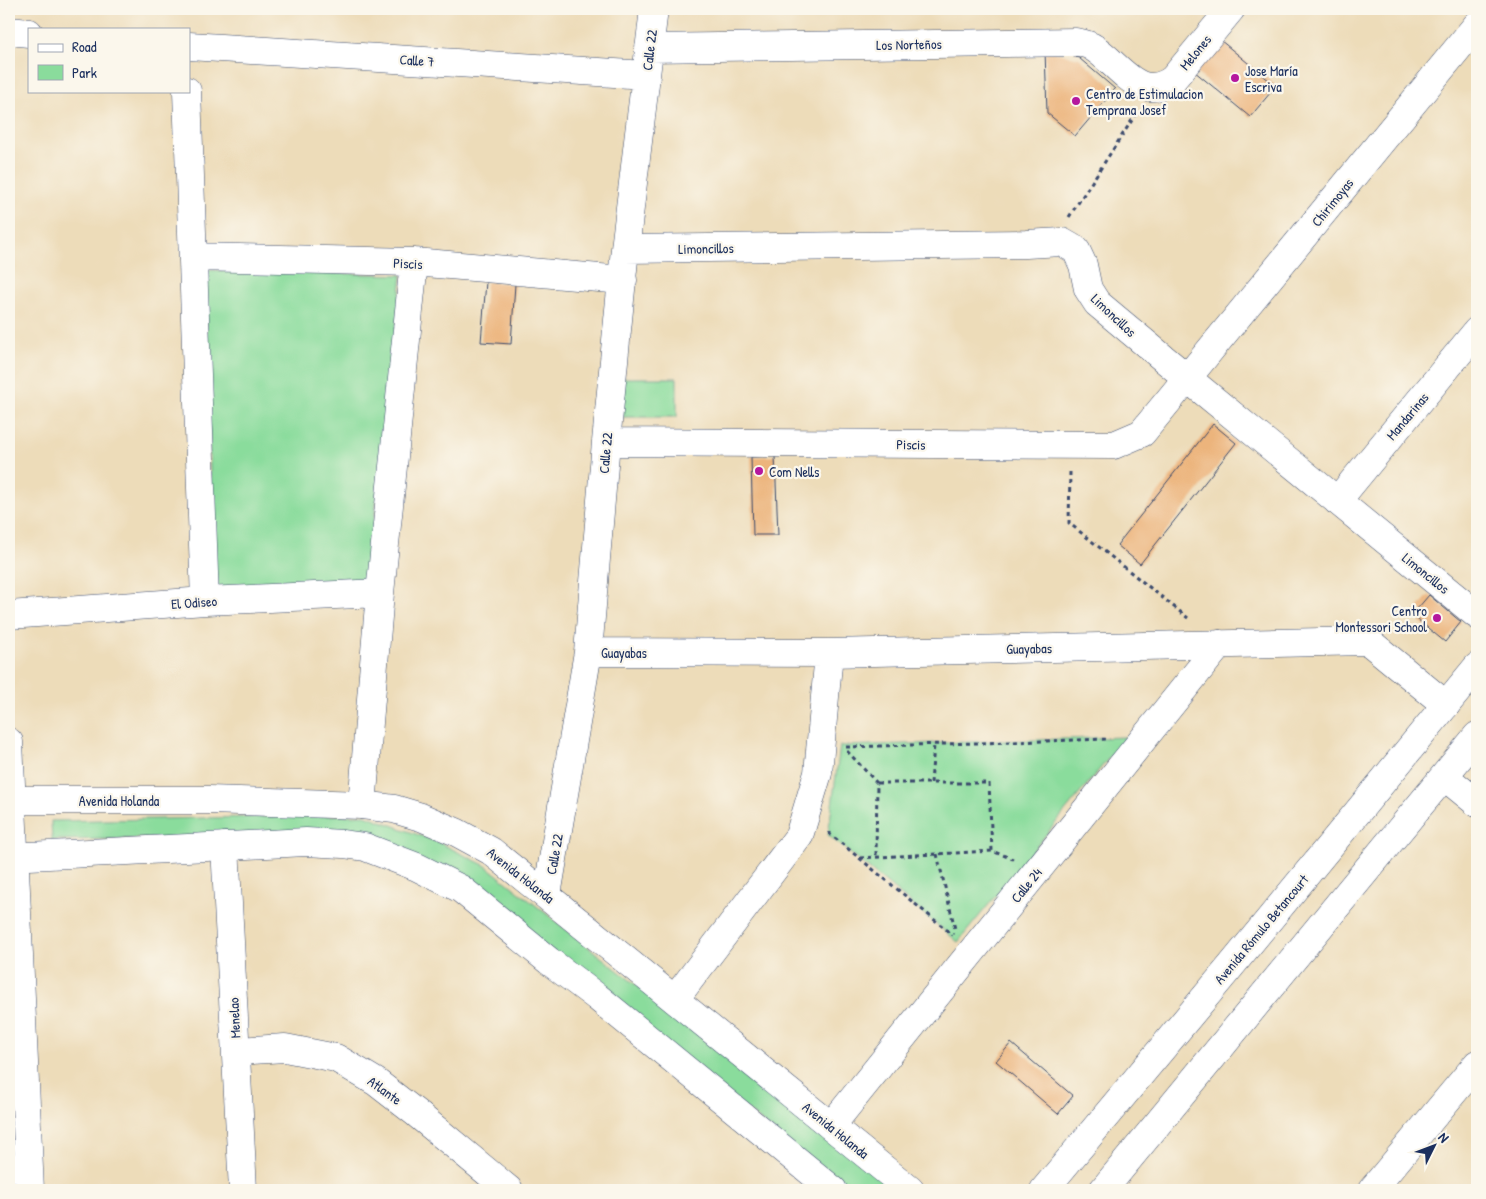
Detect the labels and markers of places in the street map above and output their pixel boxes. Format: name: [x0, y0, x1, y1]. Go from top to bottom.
place label: Jose María Escriva: [1245, 61, 1298, 96]
marker: Jose María Escriva: [1229, 72, 1241, 84]
place label: Centro de Estimulacion Temprana Josef: [1086, 84, 1203, 120]
marker: Centro de Estimulacion Temprana Josef: [1070, 95, 1082, 107]
place label: Com Nells: [769, 462, 820, 481]
marker: Com Nells: [753, 465, 765, 477]
place label: Centro Montessori School: [1335, 601, 1427, 636]
marker: Centro Montessori School: [1431, 612, 1443, 624]

